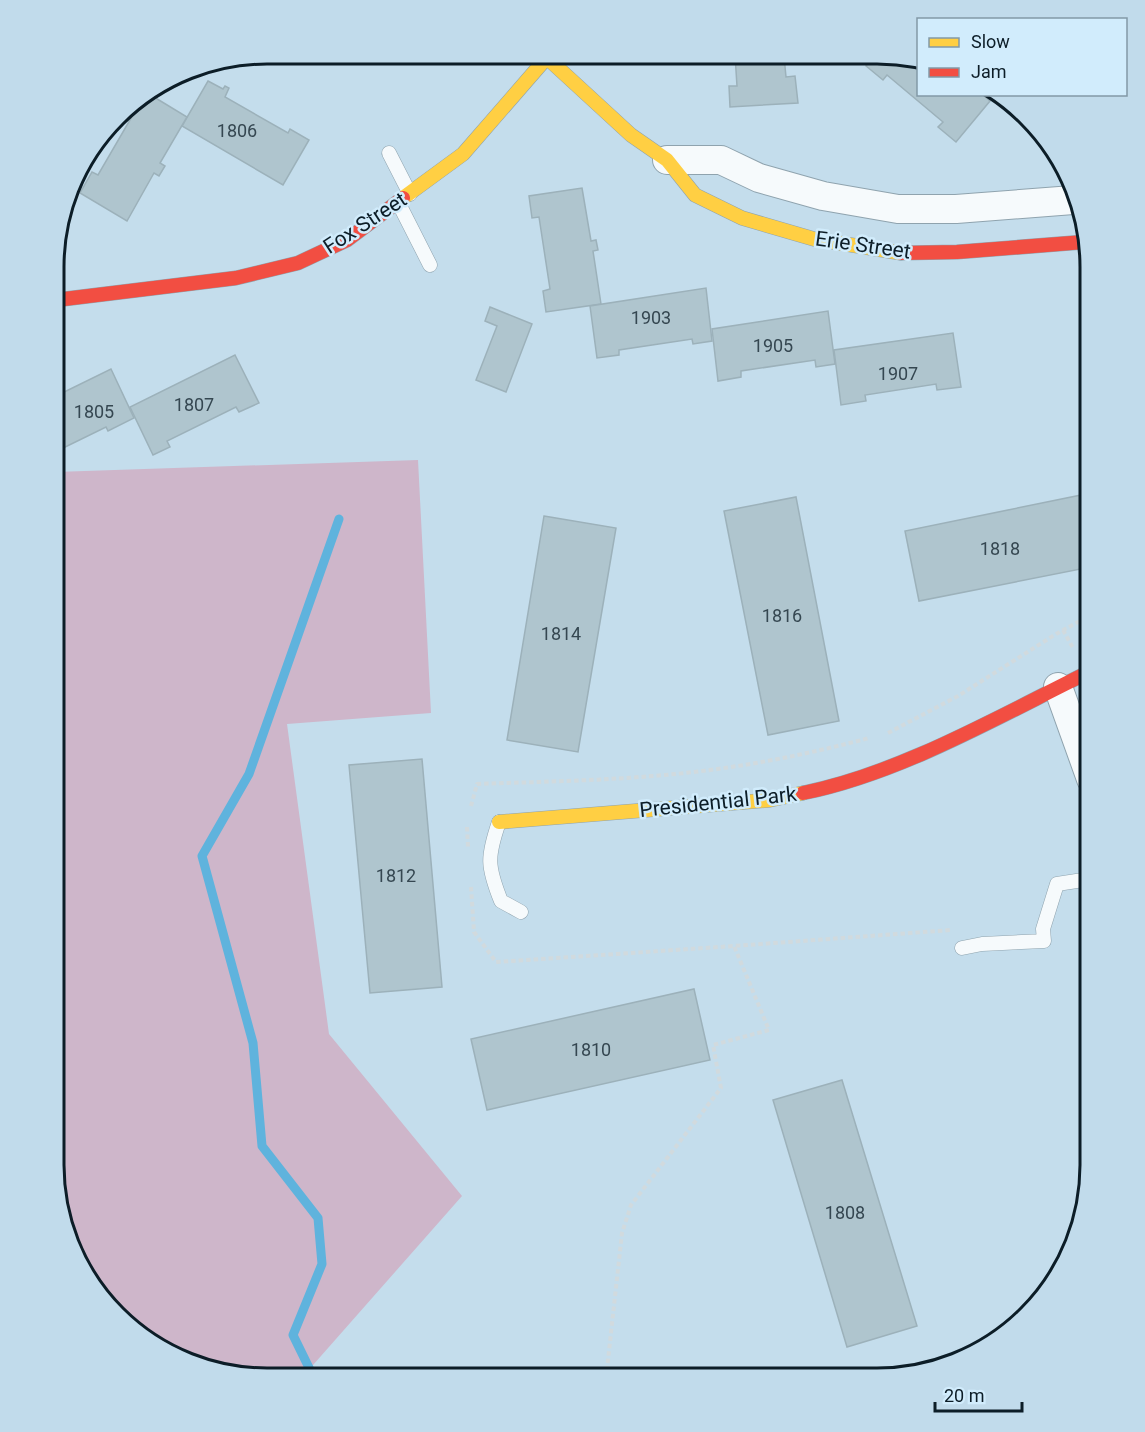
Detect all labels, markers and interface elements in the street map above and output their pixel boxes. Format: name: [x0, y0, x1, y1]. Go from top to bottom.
legend: [917, 18, 1127, 96]
text: Slow: [971, 31, 1010, 52]
text: Jam: [971, 61, 1007, 82]
house number: 1806: [217, 120, 257, 141]
street label: Fox Street: [319, 187, 411, 259]
street label: Erie Street: [814, 226, 912, 264]
house number: 1903: [631, 307, 671, 328]
house number: 1905: [753, 335, 793, 356]
house number: 1907: [878, 363, 918, 384]
house number: 1807: [174, 394, 214, 415]
house number: 1805: [74, 401, 114, 422]
house number: 1818: [980, 538, 1020, 559]
house number: 1816: [762, 605, 802, 626]
house number: 1814: [541, 623, 581, 644]
street label: Presidential Park: [638, 782, 798, 822]
house number: 1812: [376, 865, 416, 886]
house number: 1810: [571, 1039, 611, 1060]
house number: 1808: [825, 1202, 865, 1223]
scale bar: [935, 1375, 1022, 1413]
text: 20 m: [944, 1385, 984, 1406]

